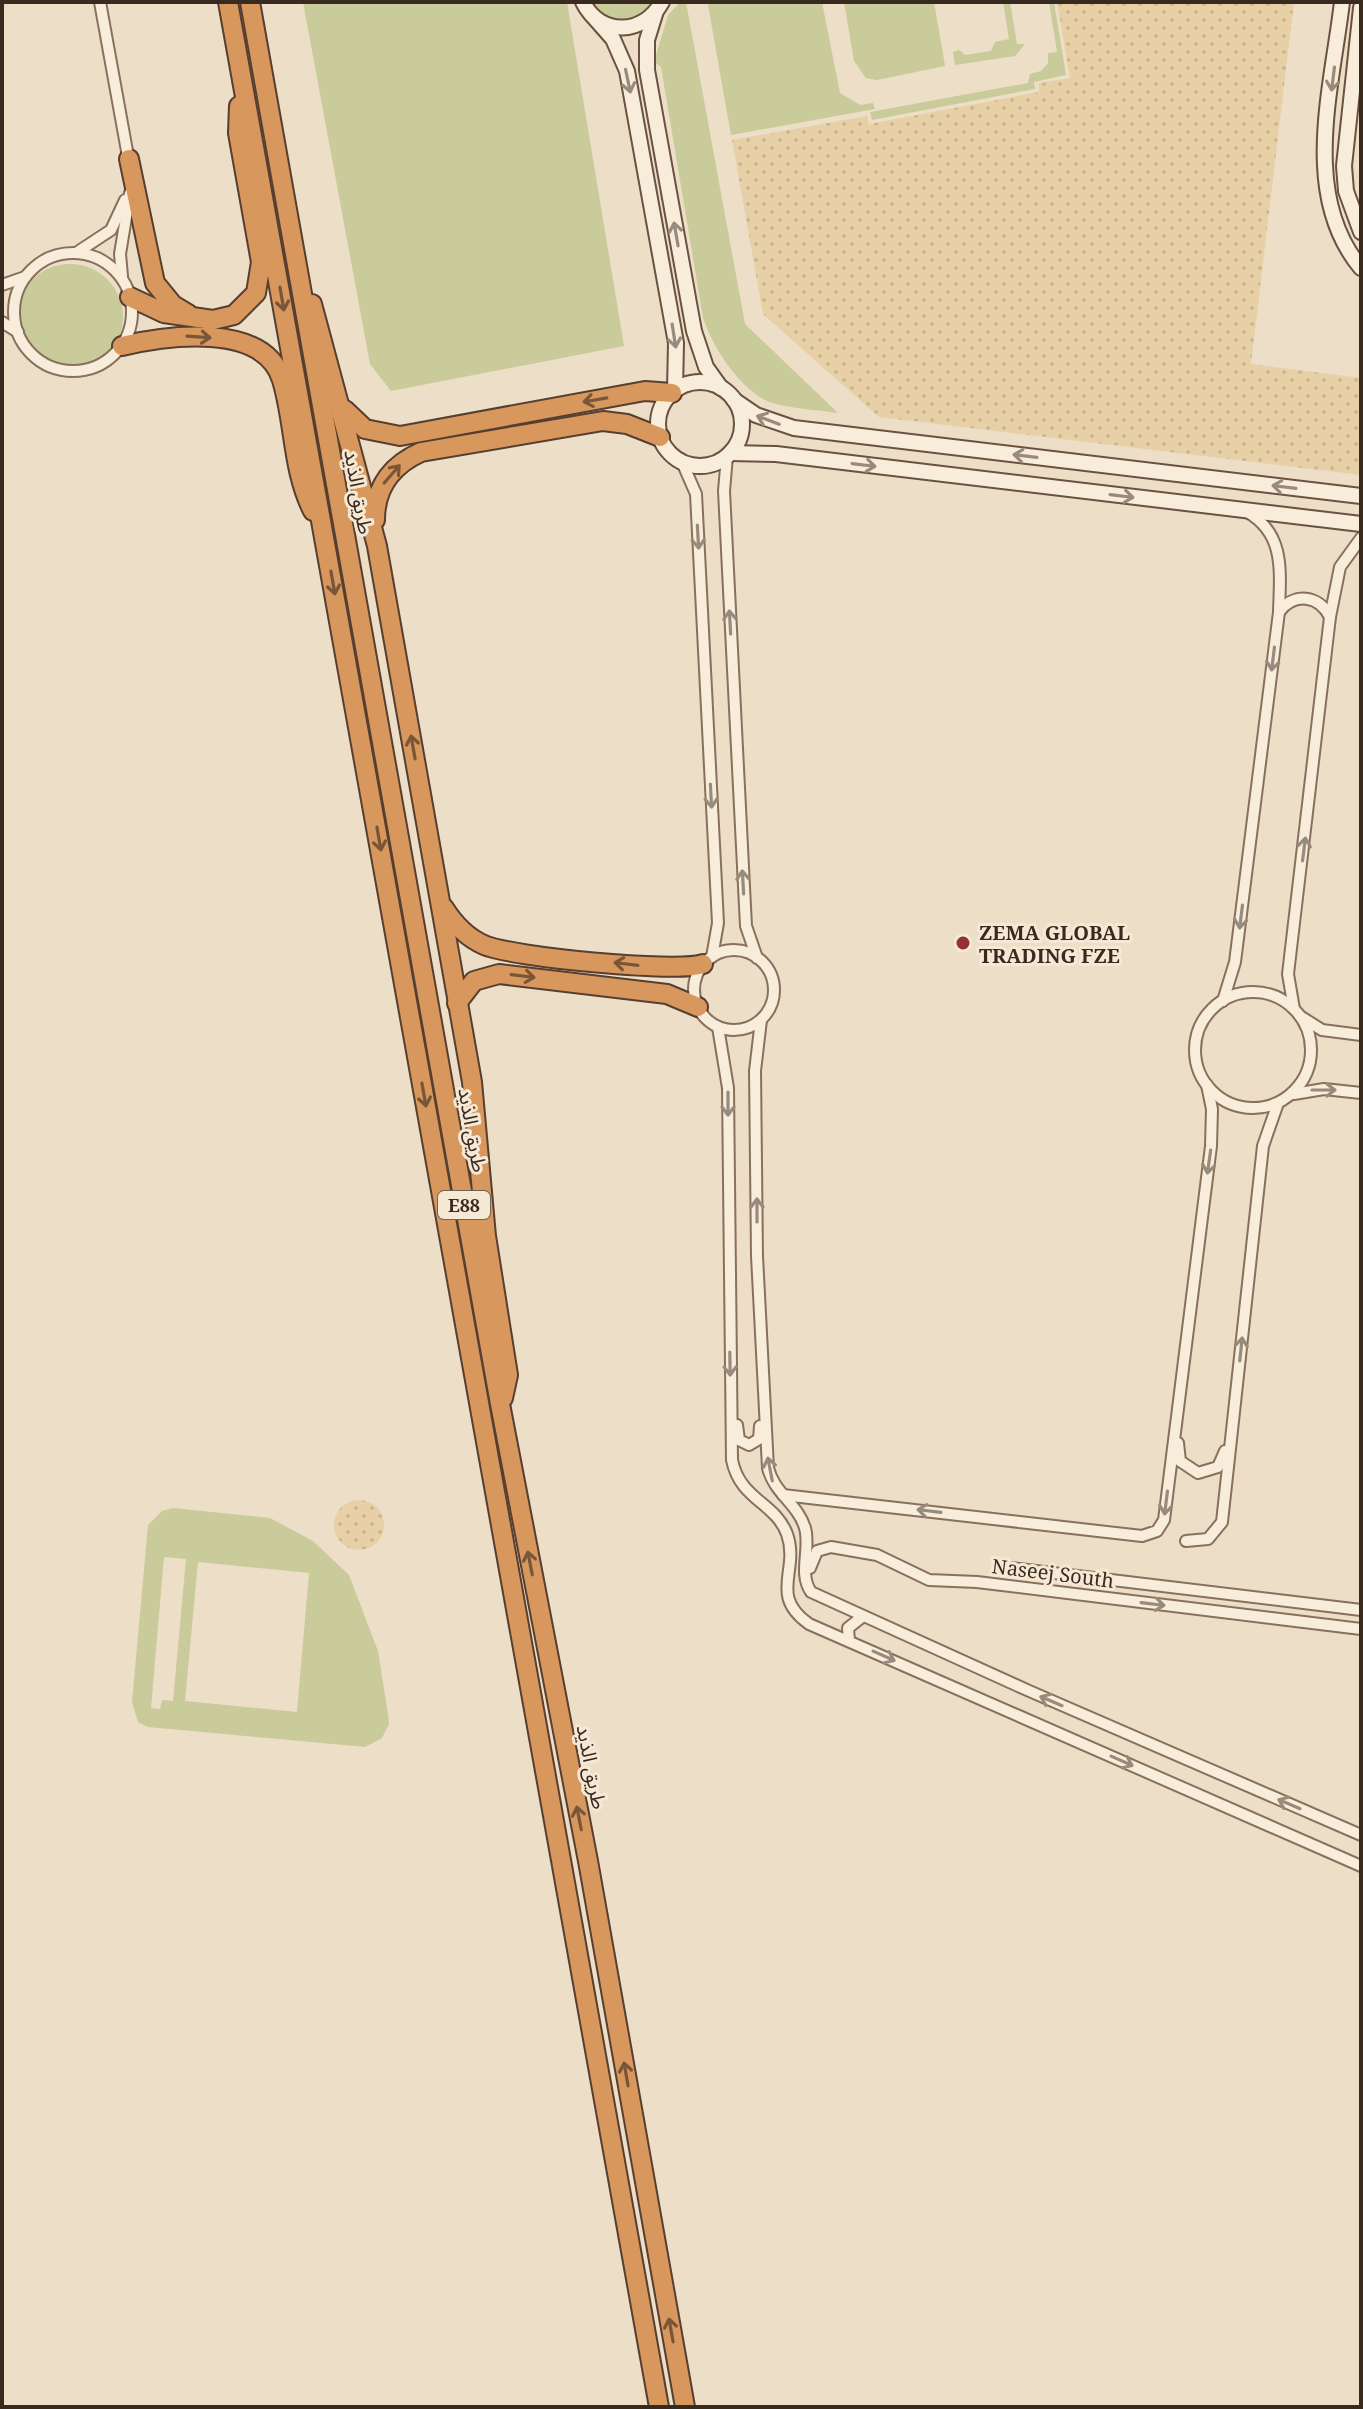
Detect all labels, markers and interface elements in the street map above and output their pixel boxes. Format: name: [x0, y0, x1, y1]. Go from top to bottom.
one-way arrow: [1325, 66, 1340, 92]
one-way arrow: [622, 67, 637, 93]
one-way arrow: [668, 222, 683, 248]
one-way arrow: [275, 286, 290, 311]
one-way arrow: [667, 323, 682, 349]
one-way arrow: [185, 330, 212, 345]
one-way arrow: [583, 394, 608, 409]
one-way arrow: [756, 412, 781, 426]
street label: طريق الذيد: [338, 448, 380, 536]
one-way arrow: [1013, 448, 1038, 463]
one-way arrow: [851, 458, 876, 473]
one-way arrow: [383, 464, 401, 484]
one-way arrow: [1271, 479, 1297, 494]
one-way arrow: [1109, 489, 1134, 504]
one-way arrow: [691, 523, 706, 550]
one-way arrow: [326, 569, 341, 595]
one-way arrow: [723, 609, 738, 636]
one-way arrow: [1266, 645, 1281, 672]
one-way arrow: [404, 735, 419, 760]
one-way arrow: [704, 782, 719, 809]
one-way arrow: [372, 825, 387, 851]
one-way arrow: [1296, 836, 1311, 863]
one-way arrow: [736, 869, 751, 896]
one-way arrow: [1233, 904, 1248, 929]
place label: ZEMA GLOBAL TRADING FZE: [979, 919, 1130, 969]
marker: ZEMA GLOBAL TRADING FZE: [954, 934, 972, 952]
one-way arrow: [613, 957, 640, 972]
one-way arrow: [510, 969, 535, 984]
one-way arrow: [418, 1081, 433, 1107]
one-way arrow: [1310, 1082, 1337, 1098]
street label: طريق الذيد: [452, 1086, 494, 1174]
one-way arrow: [720, 1090, 736, 1117]
one-way arrow: [1201, 1149, 1216, 1174]
road number: E88: [438, 1191, 490, 1219]
one-way arrow: [749, 1197, 764, 1224]
one-way arrow: [1234, 1336, 1249, 1362]
one-way arrow: [722, 1350, 738, 1377]
one-way arrow: [762, 1457, 777, 1482]
one-way arrow: [1158, 1490, 1173, 1516]
one-way arrow: [916, 1504, 943, 1519]
one-way arrow: [522, 1551, 537, 1576]
street label: Naseej South: [990, 1552, 1116, 1594]
one-way arrow: [1139, 1596, 1165, 1611]
one-way arrow: [871, 1650, 895, 1665]
one-way arrow: [1039, 1692, 1064, 1707]
street label: طريق الذيد: [571, 1722, 613, 1812]
one-way arrow: [1109, 1754, 1134, 1769]
one-way arrow: [1278, 1796, 1302, 1811]
one-way arrow: [571, 1806, 586, 1832]
one-way arrow: [617, 2062, 632, 2087]
one-way arrow: [663, 2318, 678, 2343]

